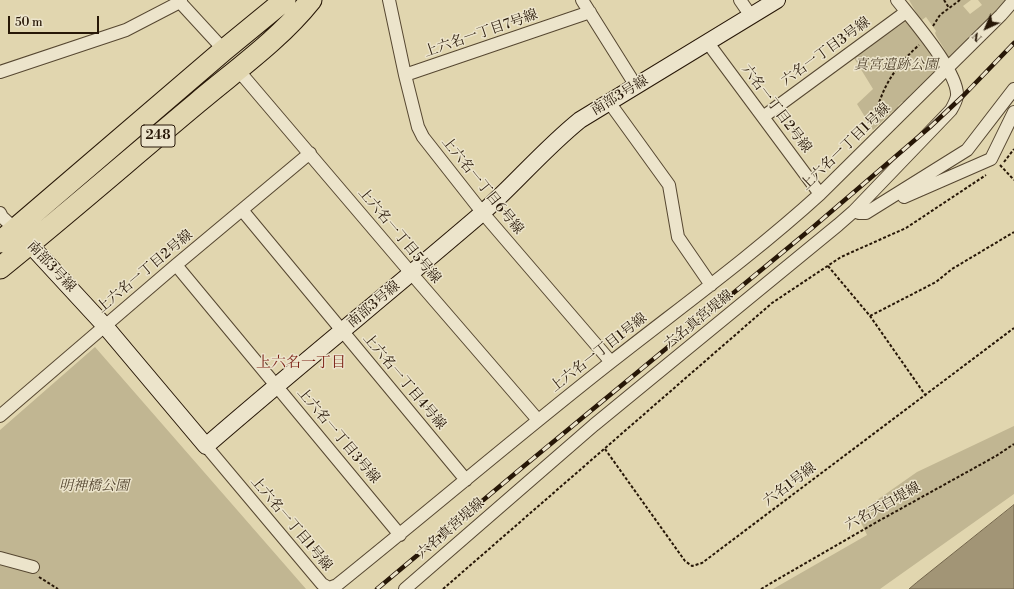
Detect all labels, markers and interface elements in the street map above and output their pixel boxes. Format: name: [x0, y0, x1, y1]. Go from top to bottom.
street label: 上六名一丁目7号線: [422, 7, 540, 61]
scale bar: [10, 8, 101, 34]
north arrow: [966, 8, 1006, 48]
street label: 六名一丁目3号線: [778, 14, 874, 90]
text: 50 m: [15, 15, 43, 30]
text: N: [970, 29, 986, 45]
park label: 真宮遺跡公園: [854, 58, 938, 74]
street label: 六名一丁目2号線: [737, 62, 815, 156]
street label: 南部3号線: [588, 72, 652, 120]
street label: 上六名一丁目1号線: [798, 100, 894, 194]
road number: 248: [141, 125, 175, 147]
street label: 上六名一丁目6号線: [438, 134, 526, 238]
street label: 上六名一丁目5号線: [354, 185, 444, 287]
street label: 上六名一丁目2号線: [94, 227, 196, 317]
street label: 南部3号線: [23, 238, 79, 296]
street label: 南部3号線: [344, 278, 404, 332]
street label: 六名真宮堤線: [661, 287, 737, 353]
street label: 上六名一丁目1号線: [547, 310, 651, 396]
street label: 上六名一丁目4号線: [359, 331, 449, 433]
district label: 上六名一丁目: [256, 354, 346, 372]
street label: 上六名一丁目3号線: [293, 385, 383, 487]
street label: 六名1号線: [760, 460, 820, 510]
street label: 上六名一丁目1号線: [247, 473, 335, 575]
park label: 明神橋公園: [59, 479, 129, 495]
street label: 六名天白堤線: [842, 479, 924, 535]
street label: 六名真宮堤線: [414, 495, 488, 563]

